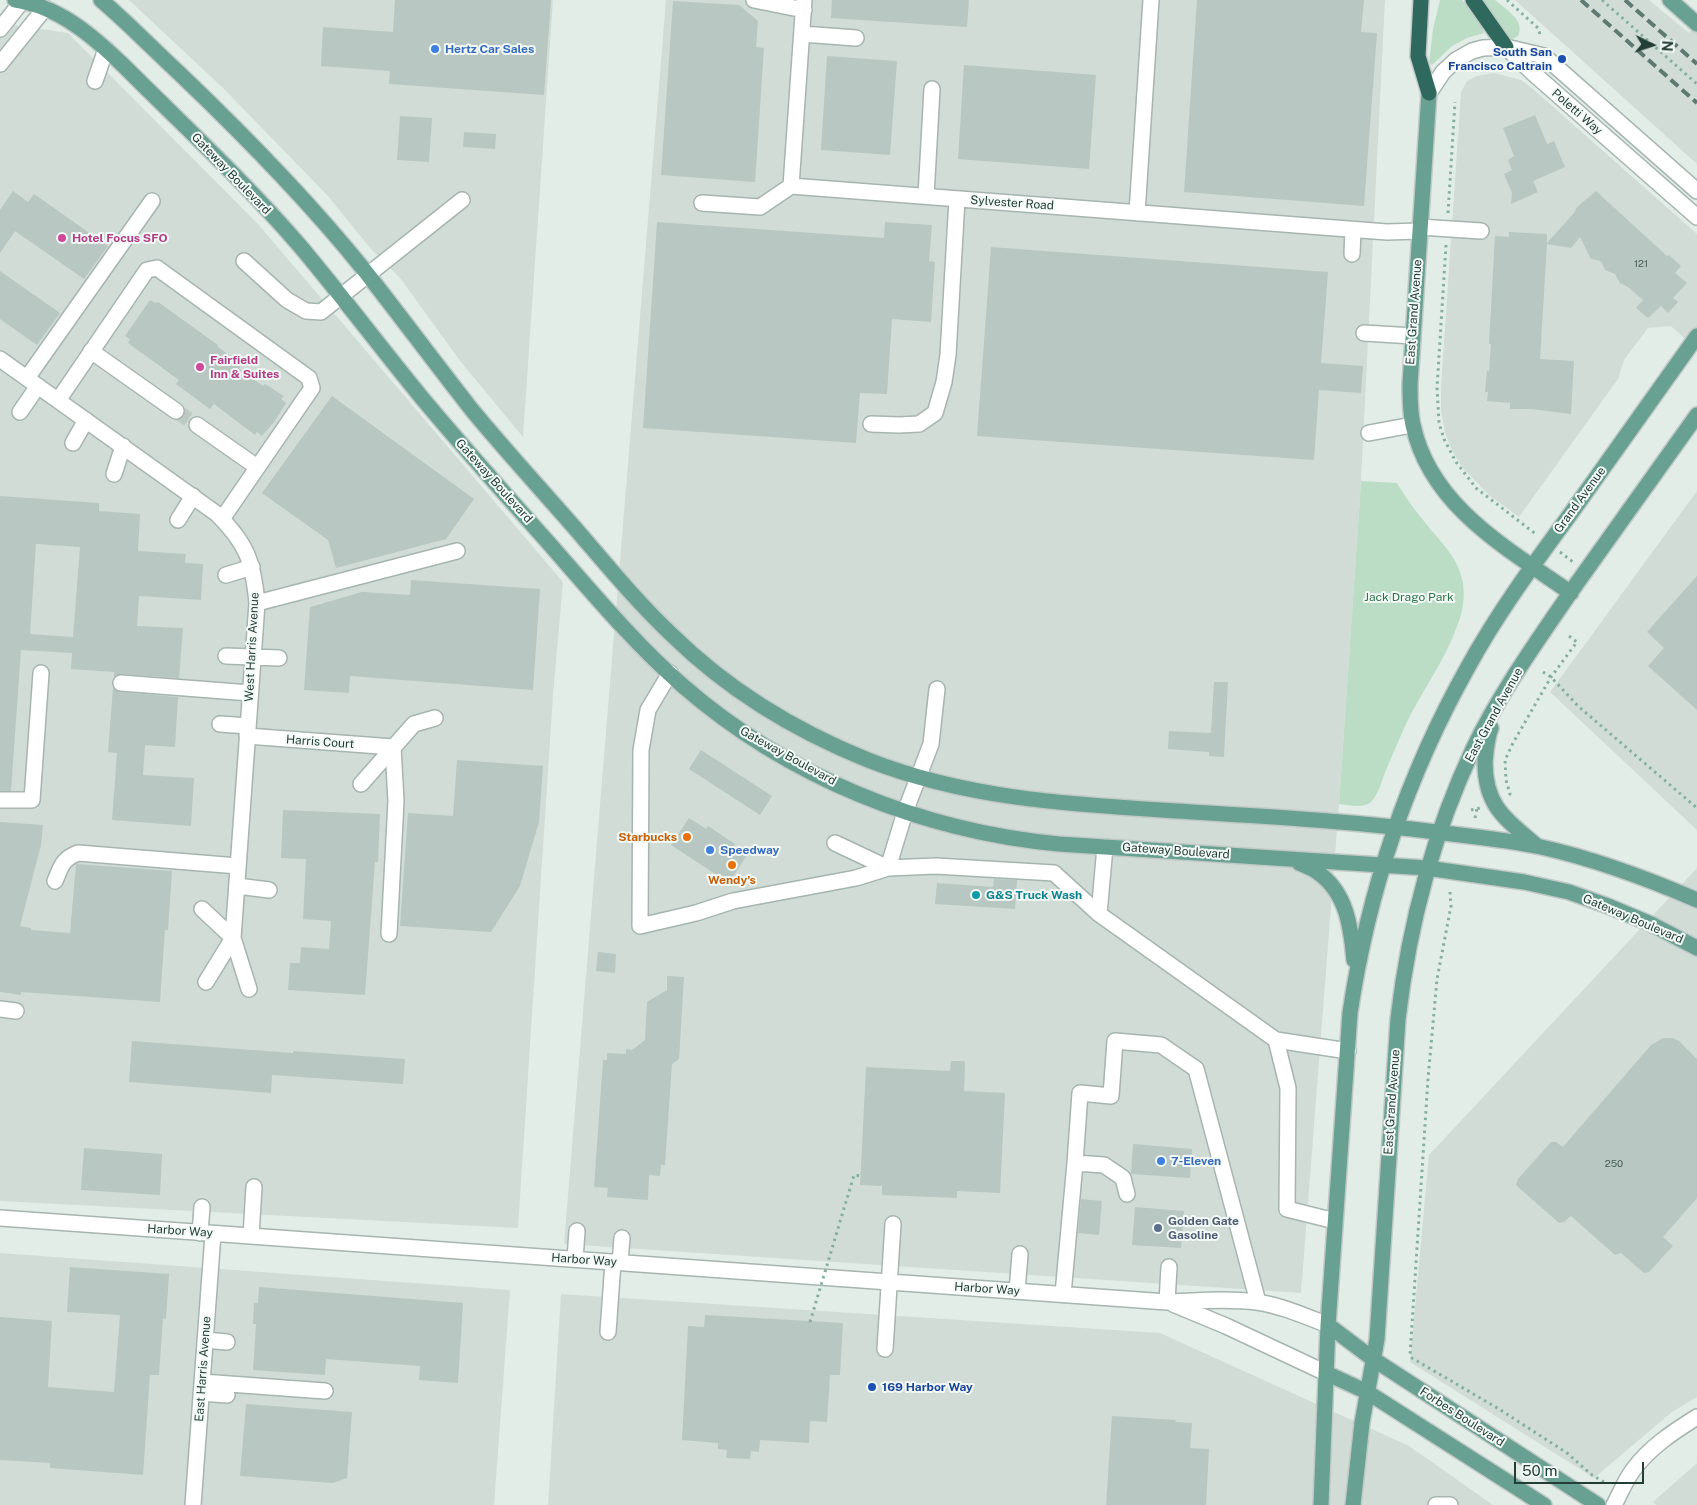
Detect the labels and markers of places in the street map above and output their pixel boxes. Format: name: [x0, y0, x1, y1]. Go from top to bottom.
place label: Hertz Car Sales: [445, 42, 534, 56]
marker: Hertz Car Sales: [429, 43, 441, 55]
place label: South San Francisco Caltrain: [1448, 45, 1552, 73]
marker: South San Francisco Caltrain: [1556, 53, 1568, 65]
place label: Hotel Focus SFO: [72, 231, 168, 245]
marker: Hotel Focus SFO: [56, 232, 68, 244]
place label: Fairfield Inn & Suites: [210, 353, 279, 381]
marker: Fairfield Inn & Suites: [194, 361, 206, 373]
place label: Starbucks: [618, 830, 677, 844]
marker: Starbucks: [681, 831, 693, 843]
place label: Speedway: [720, 843, 779, 857]
marker: Speedway: [704, 844, 716, 856]
marker: Wendy's: [726, 859, 738, 871]
place label: Wendy's: [708, 873, 756, 887]
place label: G&S Truck Wash: [986, 888, 1082, 902]
marker: G&S Truck Wash: [970, 889, 982, 901]
place label: 7-Eleven: [1171, 1154, 1221, 1168]
marker: 7-Eleven: [1155, 1155, 1167, 1167]
place label: Golden Gate Gasoline: [1168, 1214, 1239, 1242]
marker: Golden Gate Gasoline: [1152, 1222, 1164, 1234]
place label: 169 Harbor Way: [882, 1380, 973, 1394]
marker: 169 Harbor Way: [866, 1381, 878, 1393]

